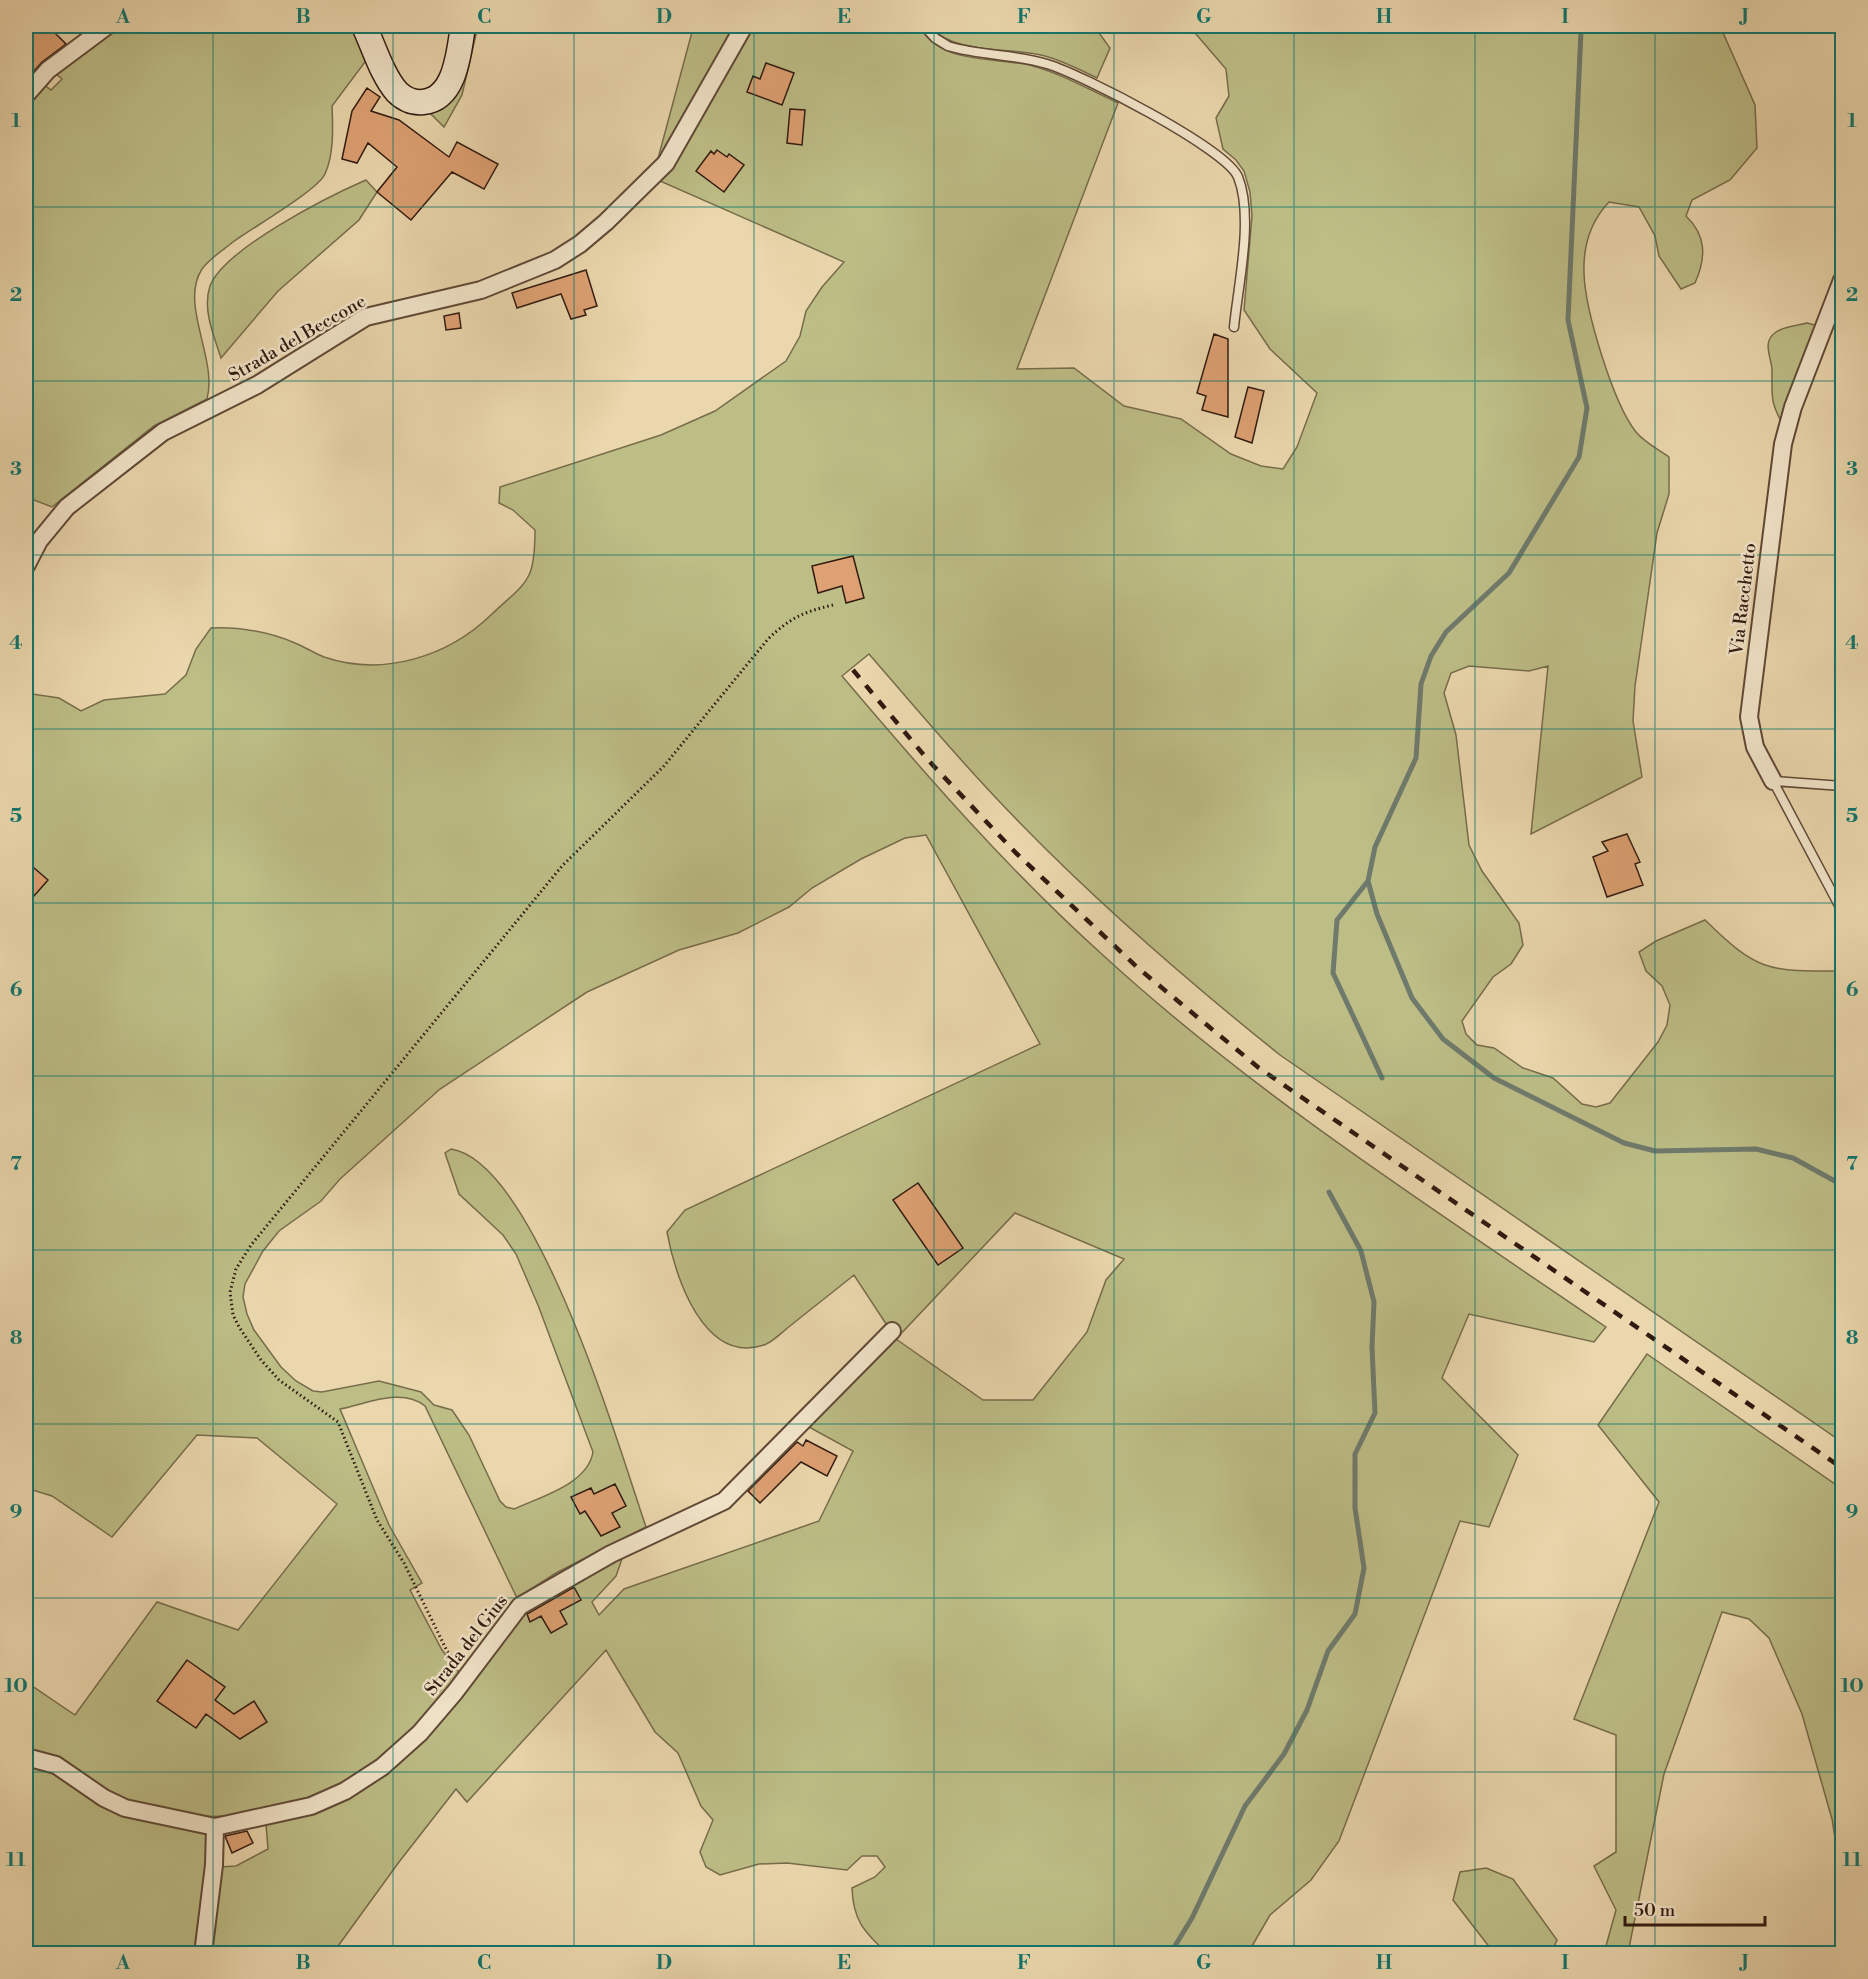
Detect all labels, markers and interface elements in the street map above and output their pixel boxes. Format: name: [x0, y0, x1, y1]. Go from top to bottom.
text: A: [115, 5, 131, 30]
text: B: [295, 5, 311, 30]
text: C: [477, 5, 491, 30]
text: D: [656, 5, 672, 30]
text: E: [837, 5, 851, 30]
text: F: [1017, 5, 1031, 30]
text: G: [1196, 5, 1212, 30]
text: H: [1376, 5, 1393, 30]
text: I: [1561, 5, 1569, 30]
text: J: [1738, 5, 1749, 30]
text: 1: [11, 109, 21, 134]
text: 1: [1847, 109, 1857, 134]
text: 2: [10, 283, 22, 308]
text: 2: [1846, 283, 1858, 308]
street label: Strada del Beccone: [224, 290, 370, 387]
text: 3: [10, 457, 22, 482]
text: 3: [1846, 457, 1858, 482]
street label: Via Racchetto: [1725, 542, 1762, 658]
text: 4: [9, 631, 23, 656]
text: 4: [1845, 631, 1859, 656]
text: 5: [10, 804, 22, 829]
text: 5: [1846, 804, 1858, 829]
text: 6: [10, 978, 23, 1003]
text: 6: [1846, 978, 1859, 1003]
text: 7: [10, 1152, 22, 1177]
text: 7: [1846, 1152, 1858, 1177]
text: 8: [10, 1326, 23, 1351]
text: 8: [1846, 1326, 1859, 1351]
text: 9: [10, 1500, 22, 1525]
text: 9: [1846, 1500, 1858, 1525]
street label: Strada del Gius: [420, 1590, 513, 1701]
text: 10: [4, 1674, 28, 1699]
text: 10: [1840, 1674, 1864, 1699]
text: 11: [6, 1848, 26, 1873]
text: 11: [1842, 1848, 1862, 1873]
scale bar: [1625, 1889, 1764, 1927]
text: 50 m: [1634, 1899, 1676, 1922]
text: A: [115, 1951, 131, 1976]
text: B: [295, 1951, 311, 1976]
text: C: [477, 1951, 491, 1976]
text: D: [656, 1951, 672, 1976]
text: E: [837, 1951, 851, 1976]
text: F: [1017, 1951, 1031, 1976]
text: G: [1196, 1951, 1212, 1976]
text: H: [1376, 1951, 1393, 1976]
text: I: [1561, 1951, 1569, 1976]
text: J: [1738, 1951, 1749, 1976]

